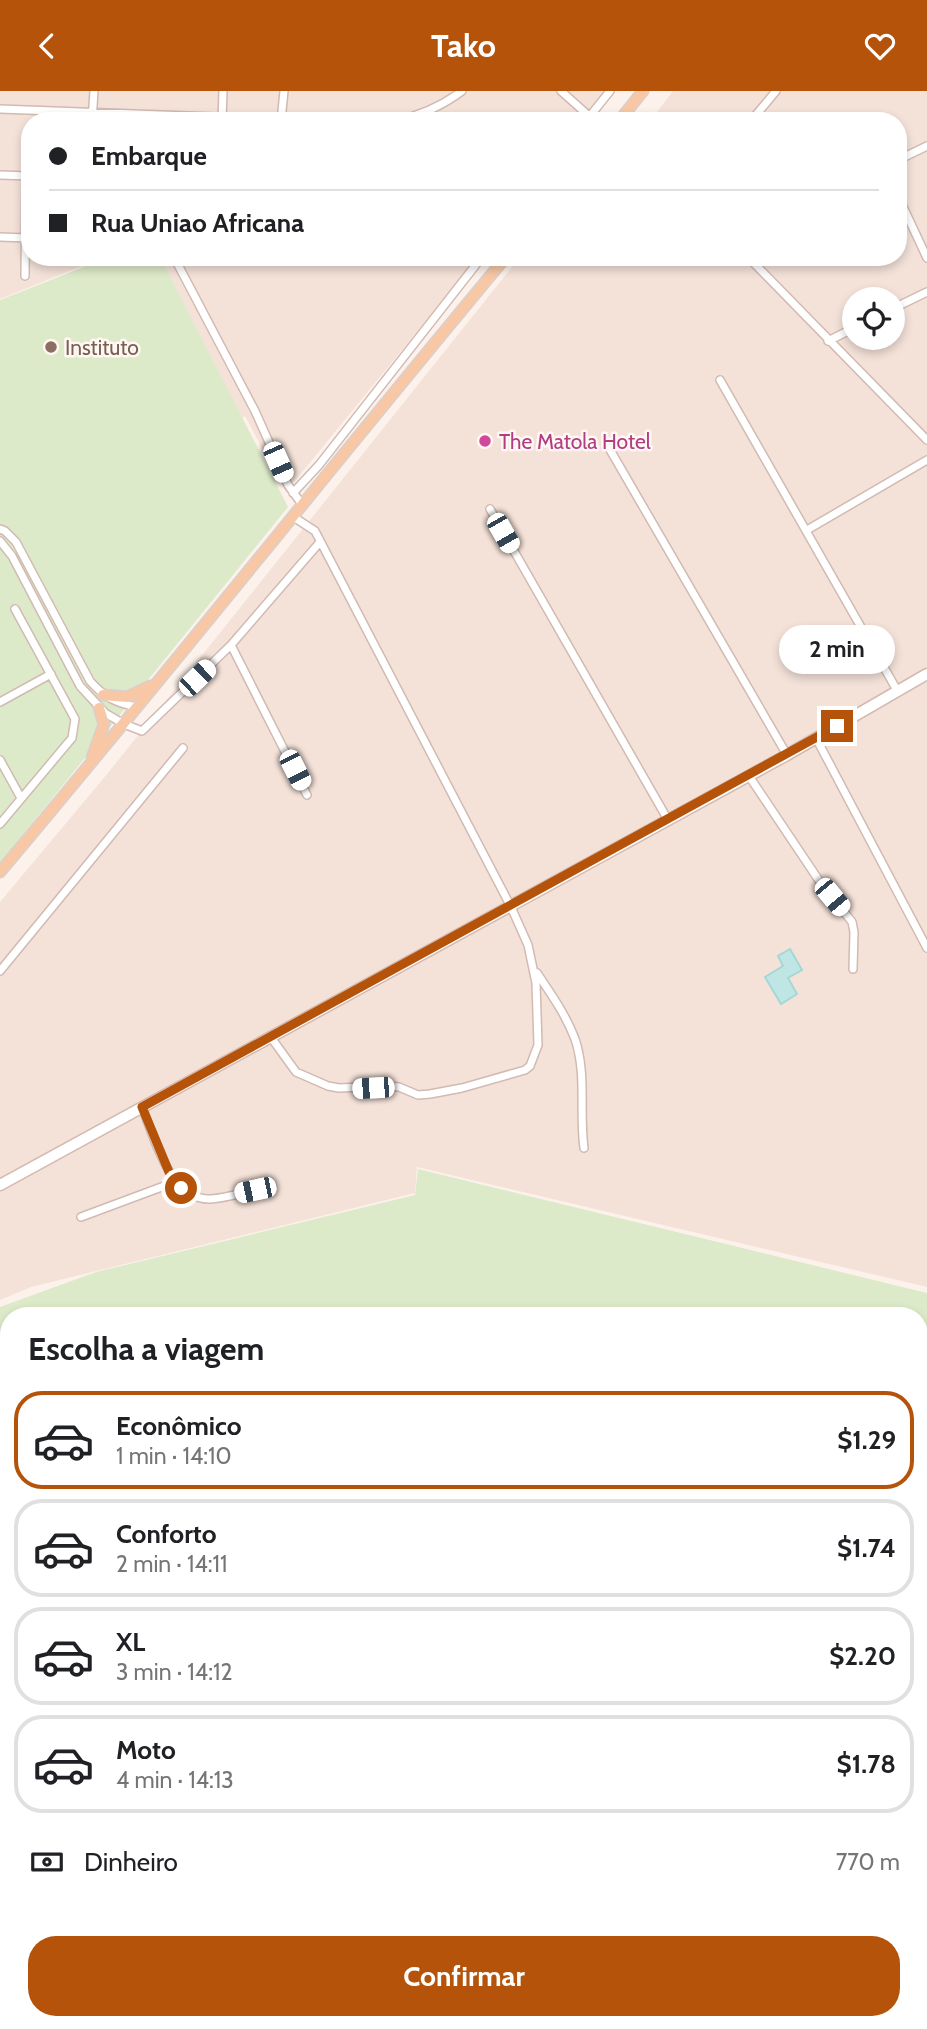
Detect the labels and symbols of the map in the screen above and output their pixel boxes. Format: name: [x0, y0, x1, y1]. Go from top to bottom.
place label: Instituto: [65, 335, 139, 360]
marker: Instituto: [43, 339, 59, 355]
place label: The Matola Hotel: [499, 429, 651, 454]
marker: The Matola Hotel: [477, 433, 493, 449]
car: [260, 439, 297, 485]
car: [484, 510, 523, 556]
callout: 2 min: [779, 625, 895, 673]
car: [175, 656, 220, 700]
route end: [821, 710, 853, 742]
car: [277, 747, 314, 793]
car: [811, 874, 854, 920]
car: [352, 1076, 395, 1100]
route start: [165, 1172, 197, 1204]
car: [233, 1175, 278, 1205]

